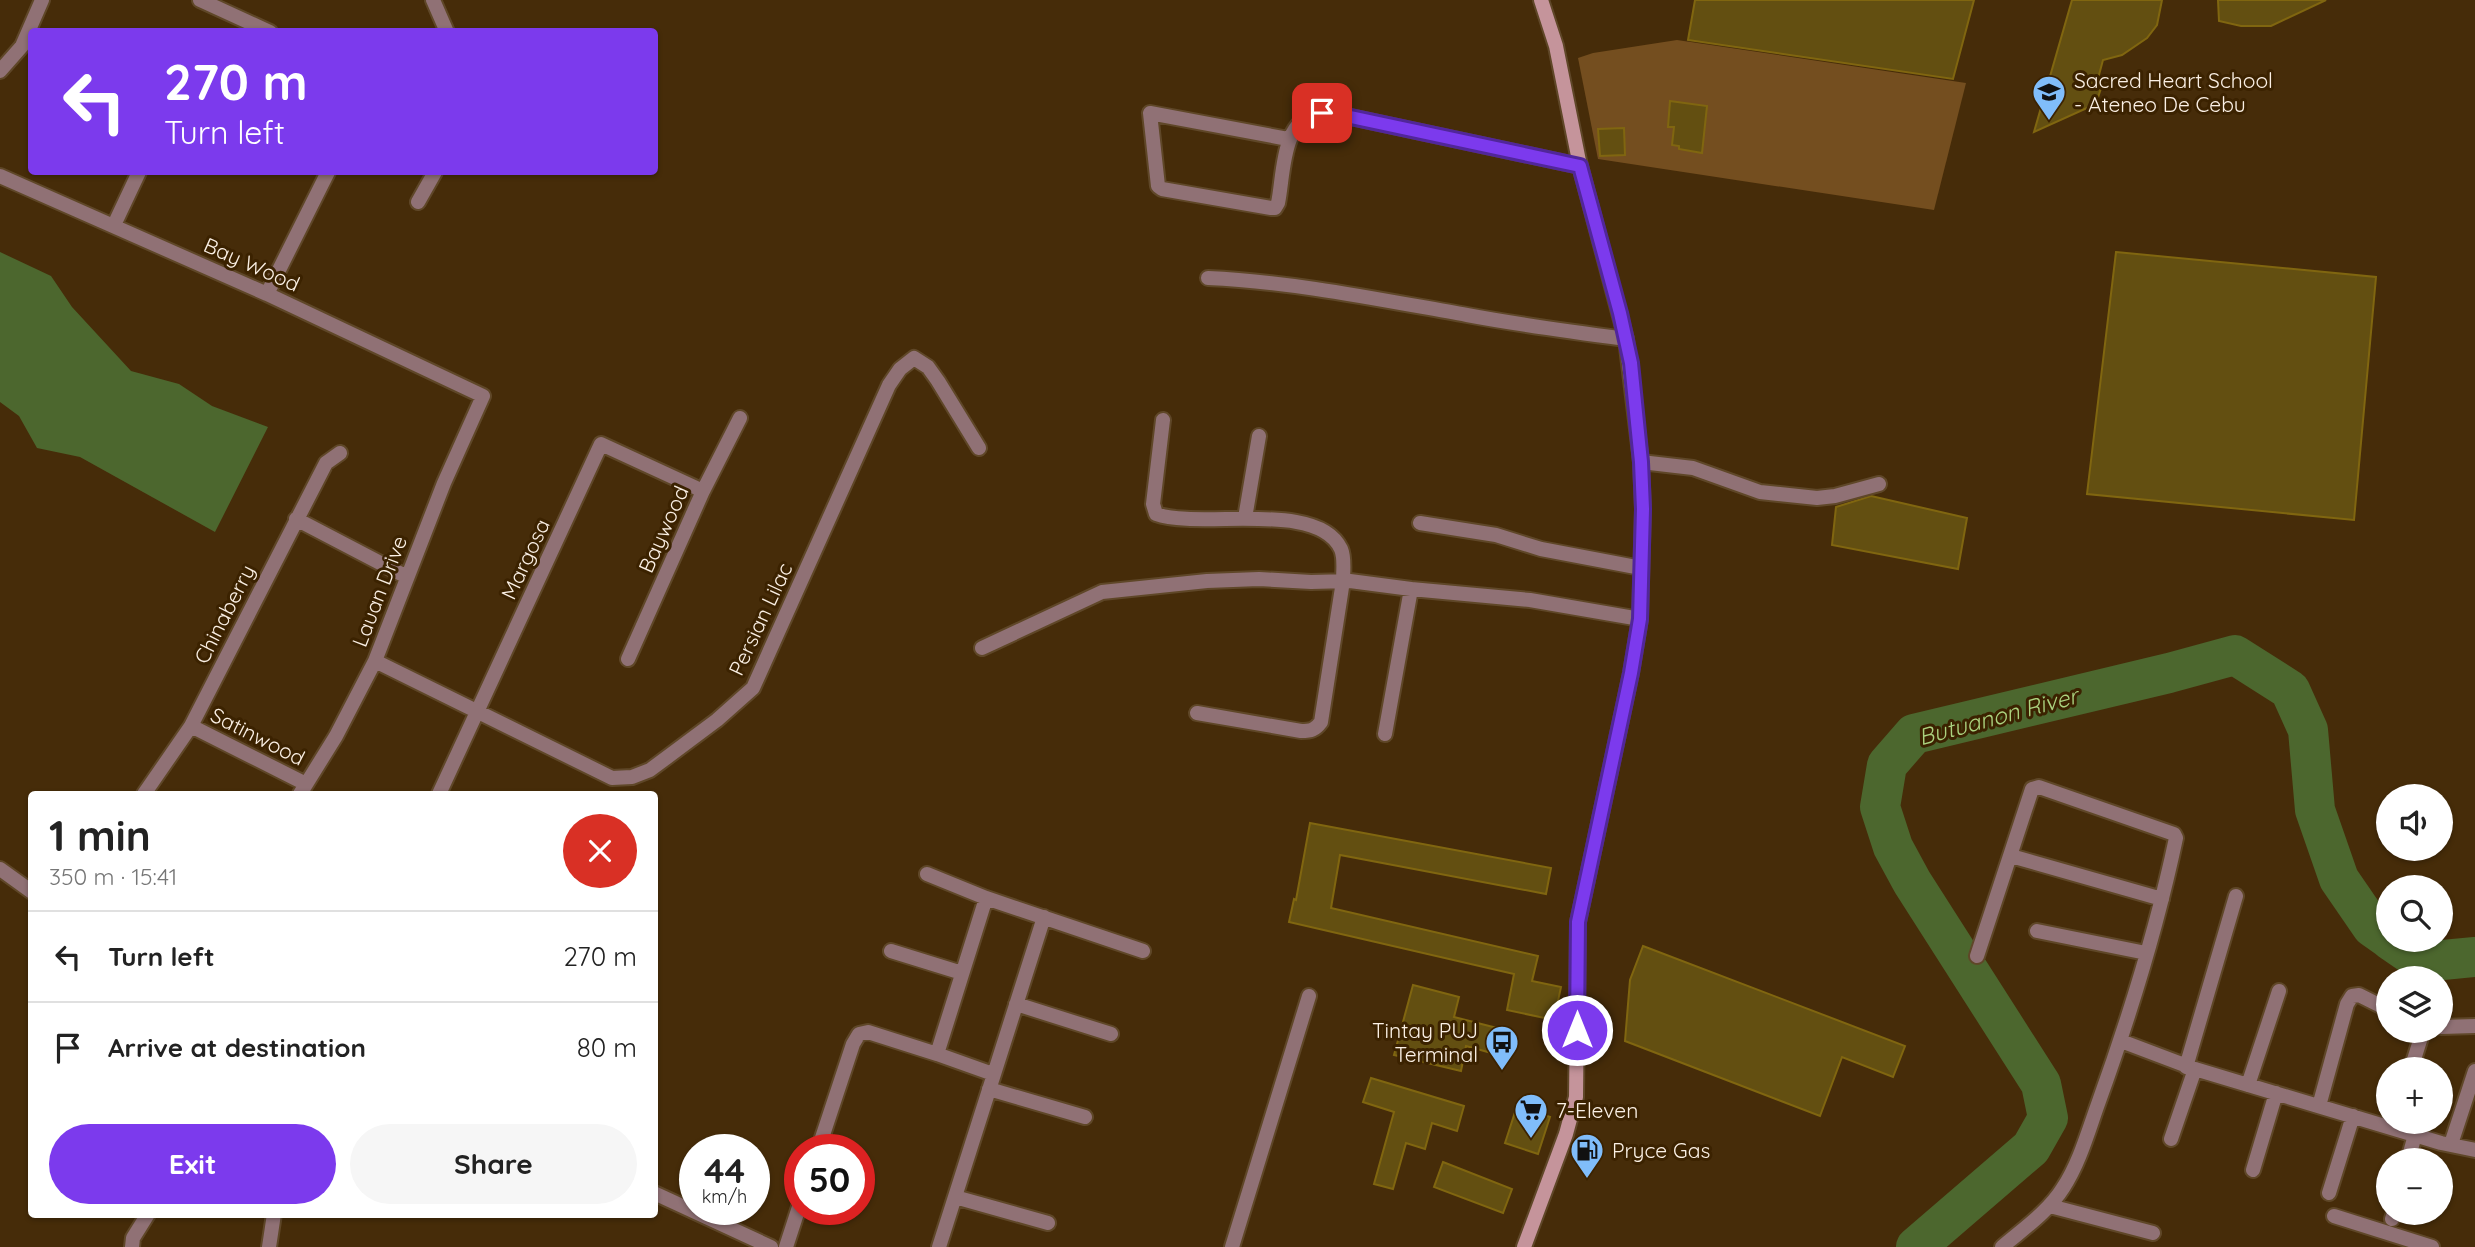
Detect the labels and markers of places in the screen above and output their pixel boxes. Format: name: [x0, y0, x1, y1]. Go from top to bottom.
place label: Sacred Heart School - Ateneo De Cebu: [2074, 67, 2273, 117]
school or university icon: Sacred Heart School - Ateneo De Cebu: [2030, 73, 2068, 122]
pin: [1292, 83, 1352, 143]
place label: Tintay PUJ Terminal: [1372, 1017, 1478, 1067]
bus stop icon: Tintay PUJ Terminal: [1483, 1023, 1521, 1072]
supermarket icon: 7-Eleven: [1512, 1091, 1550, 1140]
place label: 7-Eleven: [1556, 1097, 1638, 1123]
fuel station icon: Pryce Gas: [1568, 1131, 1606, 1180]
place label: Pryce Gas: [1612, 1137, 1710, 1163]

